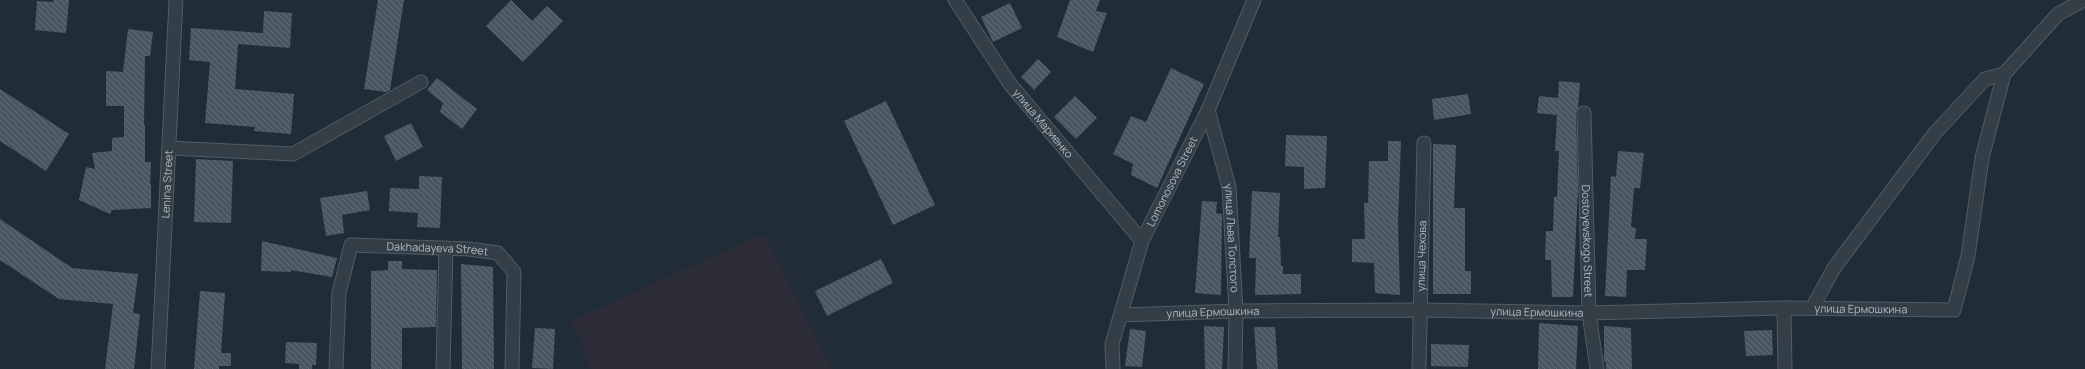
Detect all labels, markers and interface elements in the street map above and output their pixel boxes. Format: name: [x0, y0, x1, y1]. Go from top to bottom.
street label: улица Мариенко: [1010, 85, 1077, 161]
street label: Lomonosova Street: [1143, 134, 1201, 229]
street label: Lenina Street: [157, 150, 176, 219]
street label: улица Льва Толстого: [1221, 182, 1243, 293]
street label: Dostoyevskogo Street: [1579, 185, 1597, 297]
street label: улица Чехова: [1413, 220, 1429, 292]
street label: Dakhadayeva Street: [386, 238, 489, 259]
street label: улица Ермошкина: [1814, 300, 1907, 316]
street label: улица Ермошкина: [1166, 303, 1259, 320]
street label: улица Ермошкина: [1490, 303, 1584, 320]

